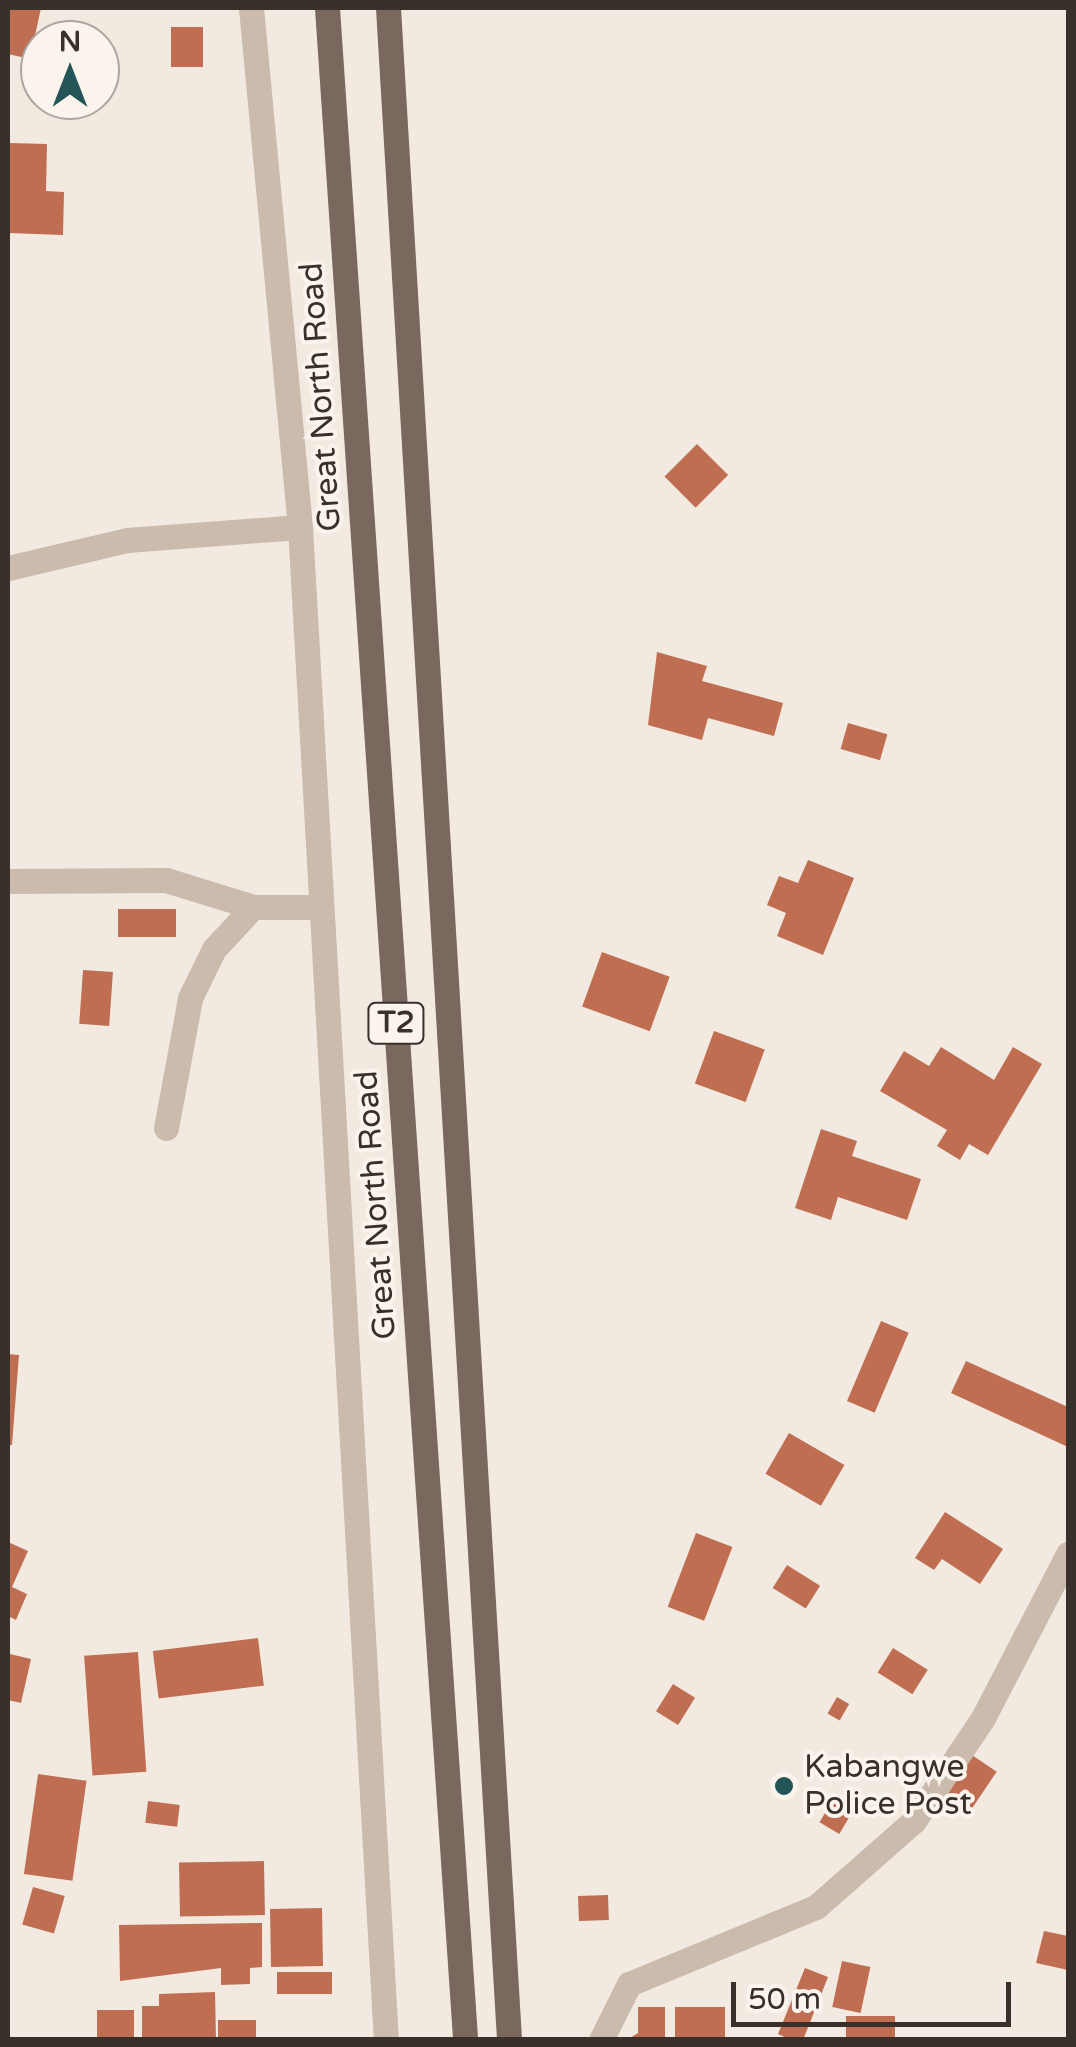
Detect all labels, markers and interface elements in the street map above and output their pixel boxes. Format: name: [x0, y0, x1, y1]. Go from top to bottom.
north arrow: [20, 20, 120, 120]
text: N: [59, 25, 81, 59]
street label: Great North Road: [292, 261, 350, 533]
road number: T2: [366, 998, 426, 1048]
street label: Great North Road: [347, 1069, 405, 1341]
place label: Kabangwe Police Post: [804, 1749, 972, 1824]
marker: Kabangwe Police Post: [773, 1775, 795, 1797]
scale bar: [736, 1962, 1016, 2024]
text: 50 m: [748, 1981, 821, 2018]

